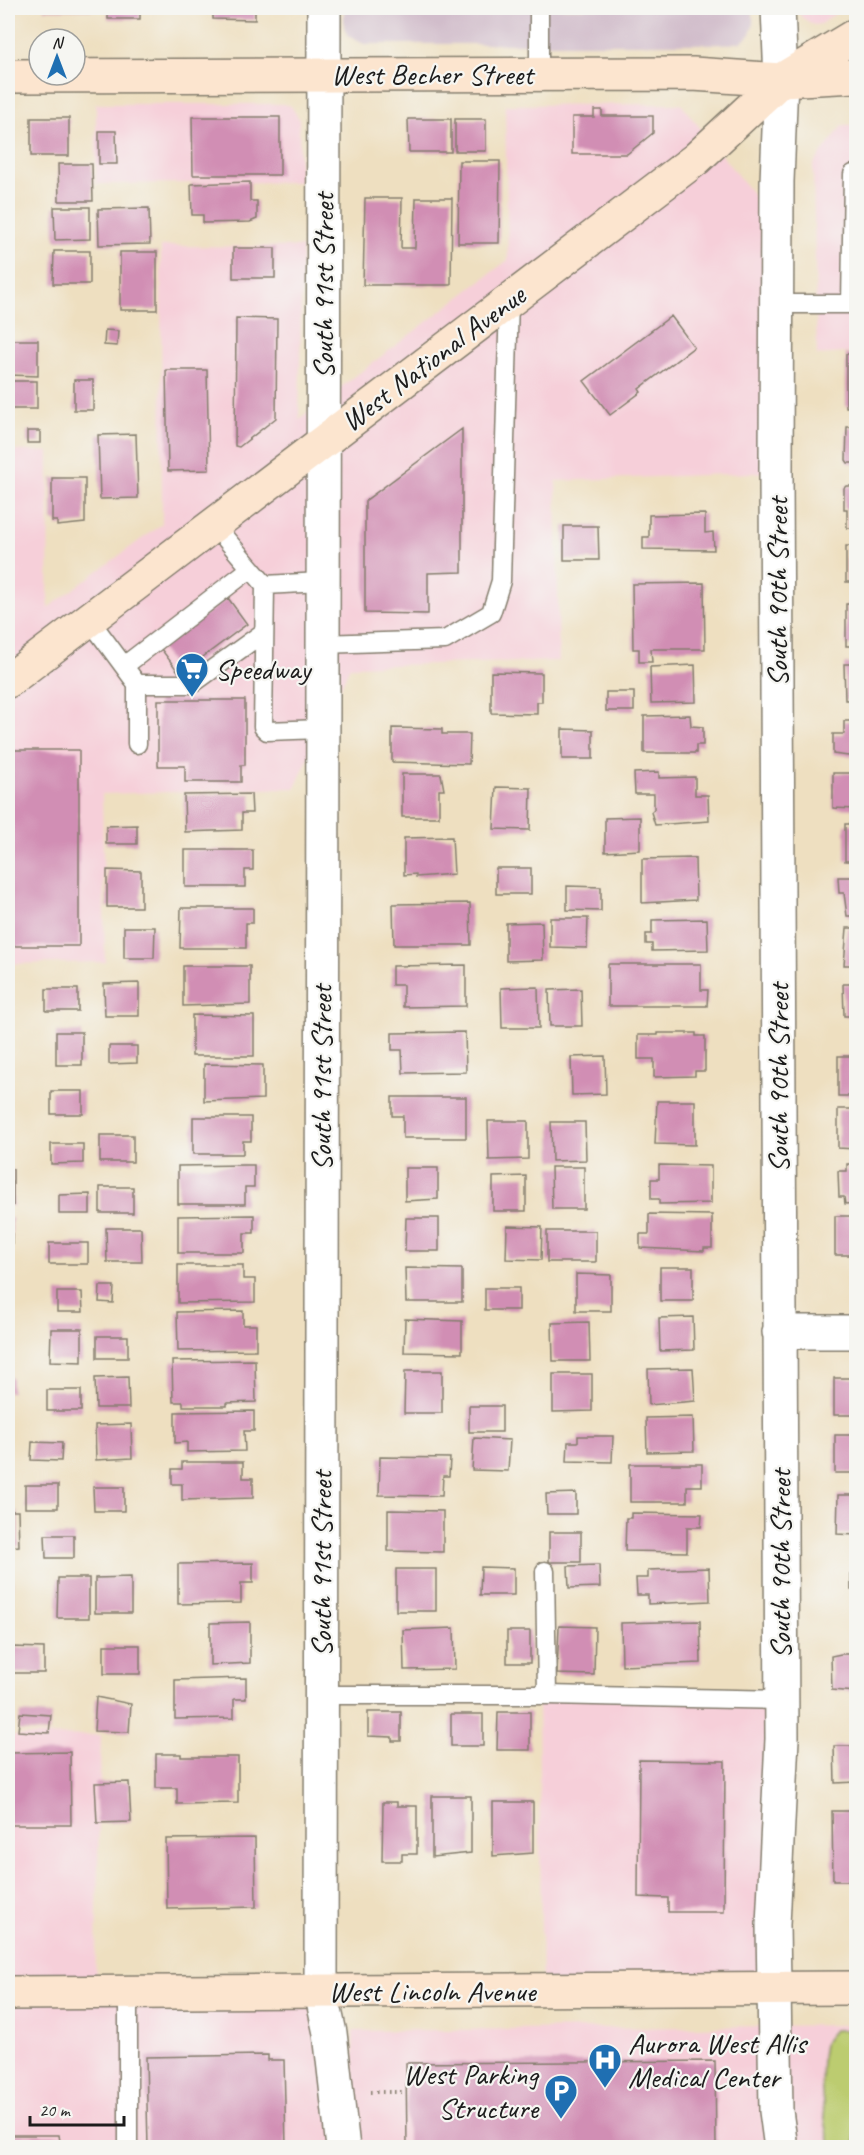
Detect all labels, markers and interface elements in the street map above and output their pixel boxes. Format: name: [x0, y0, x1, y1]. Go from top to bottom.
north arrow: [27, 27, 87, 87]
text: N: [52, 33, 65, 53]
street label: West Becher Street: [331, 55, 536, 93]
street label: South 91st Street: [304, 190, 342, 379]
street label: West National Avenue: [333, 275, 534, 440]
street label: South 90th Street: [758, 494, 796, 687]
place label: Speedway: [215, 650, 313, 688]
supermarket icon: Speedway: [174, 651, 210, 698]
street label: South 90th Street: [759, 980, 797, 1173]
street label: South 91st Street: [302, 982, 340, 1171]
street label: South 90th Street: [761, 1466, 799, 1659]
street label: South 91st Street: [302, 1468, 340, 1657]
street label: West Lincoln Avenue: [329, 1972, 538, 2010]
place label: Aurora West Allis Medical Center: [628, 2024, 808, 2096]
hospital icon: Aurora West Allis Medical Center: [587, 2042, 623, 2089]
place label: West Parking Structure: [403, 2055, 540, 2127]
parking icon: West Parking Structure: [543, 2073, 579, 2120]
scale bar: [30, 2089, 124, 2127]
text: 20 m: [39, 2099, 72, 2121]

